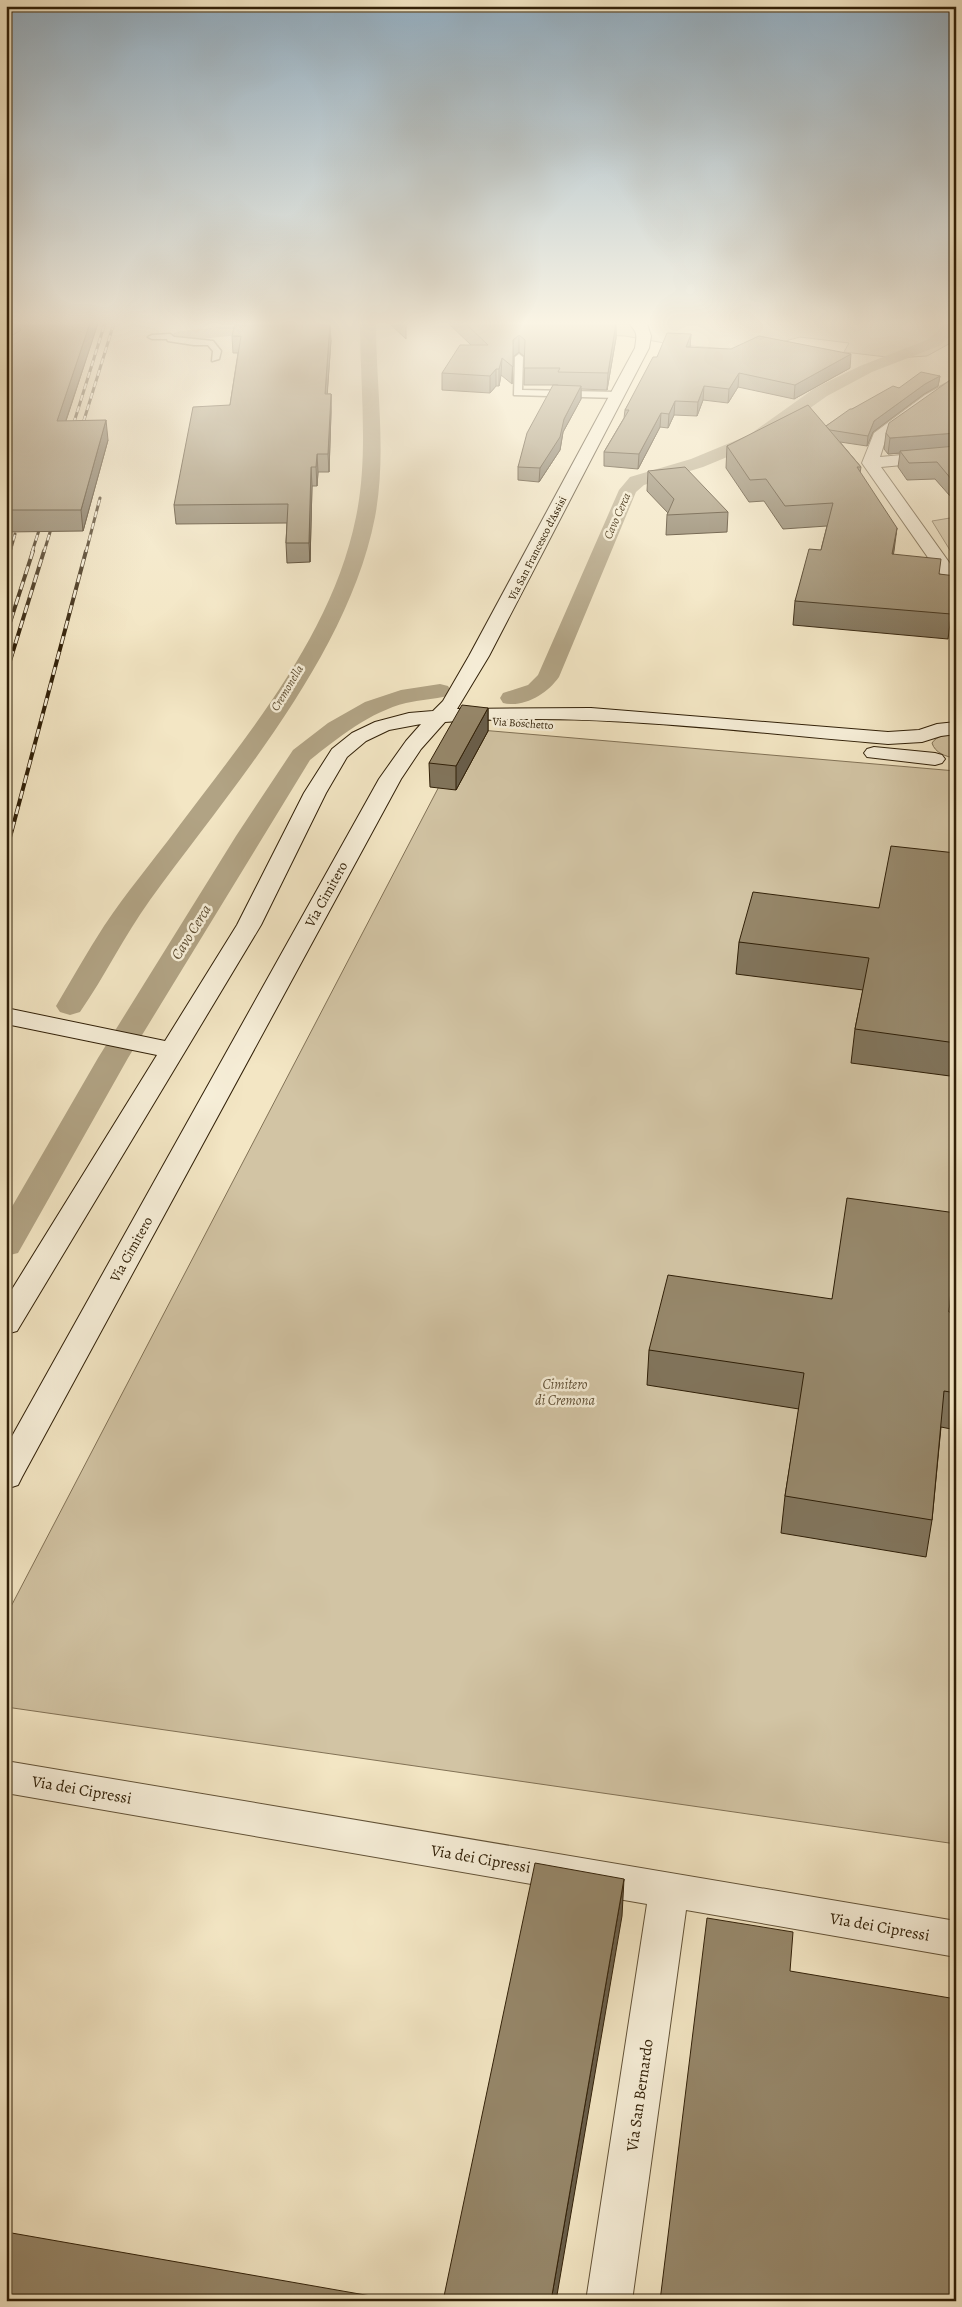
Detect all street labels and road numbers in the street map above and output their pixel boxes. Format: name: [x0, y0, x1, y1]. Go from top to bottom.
street label: Via San Francesco d'Assisi: [504, 494, 570, 604]
street label: Via Boschetto: [491, 714, 555, 733]
street label: Via Cimitero: [300, 858, 352, 931]
street label: Via Cimitero: [105, 1213, 157, 1286]
street label: Via dei Cipressi: [29, 1770, 133, 1810]
street label: Via dei Cipressi: [428, 1839, 532, 1879]
street label: Via dei Cipressi: [827, 1907, 931, 1947]
street label: Via San Bernardo: [621, 2038, 659, 2154]

